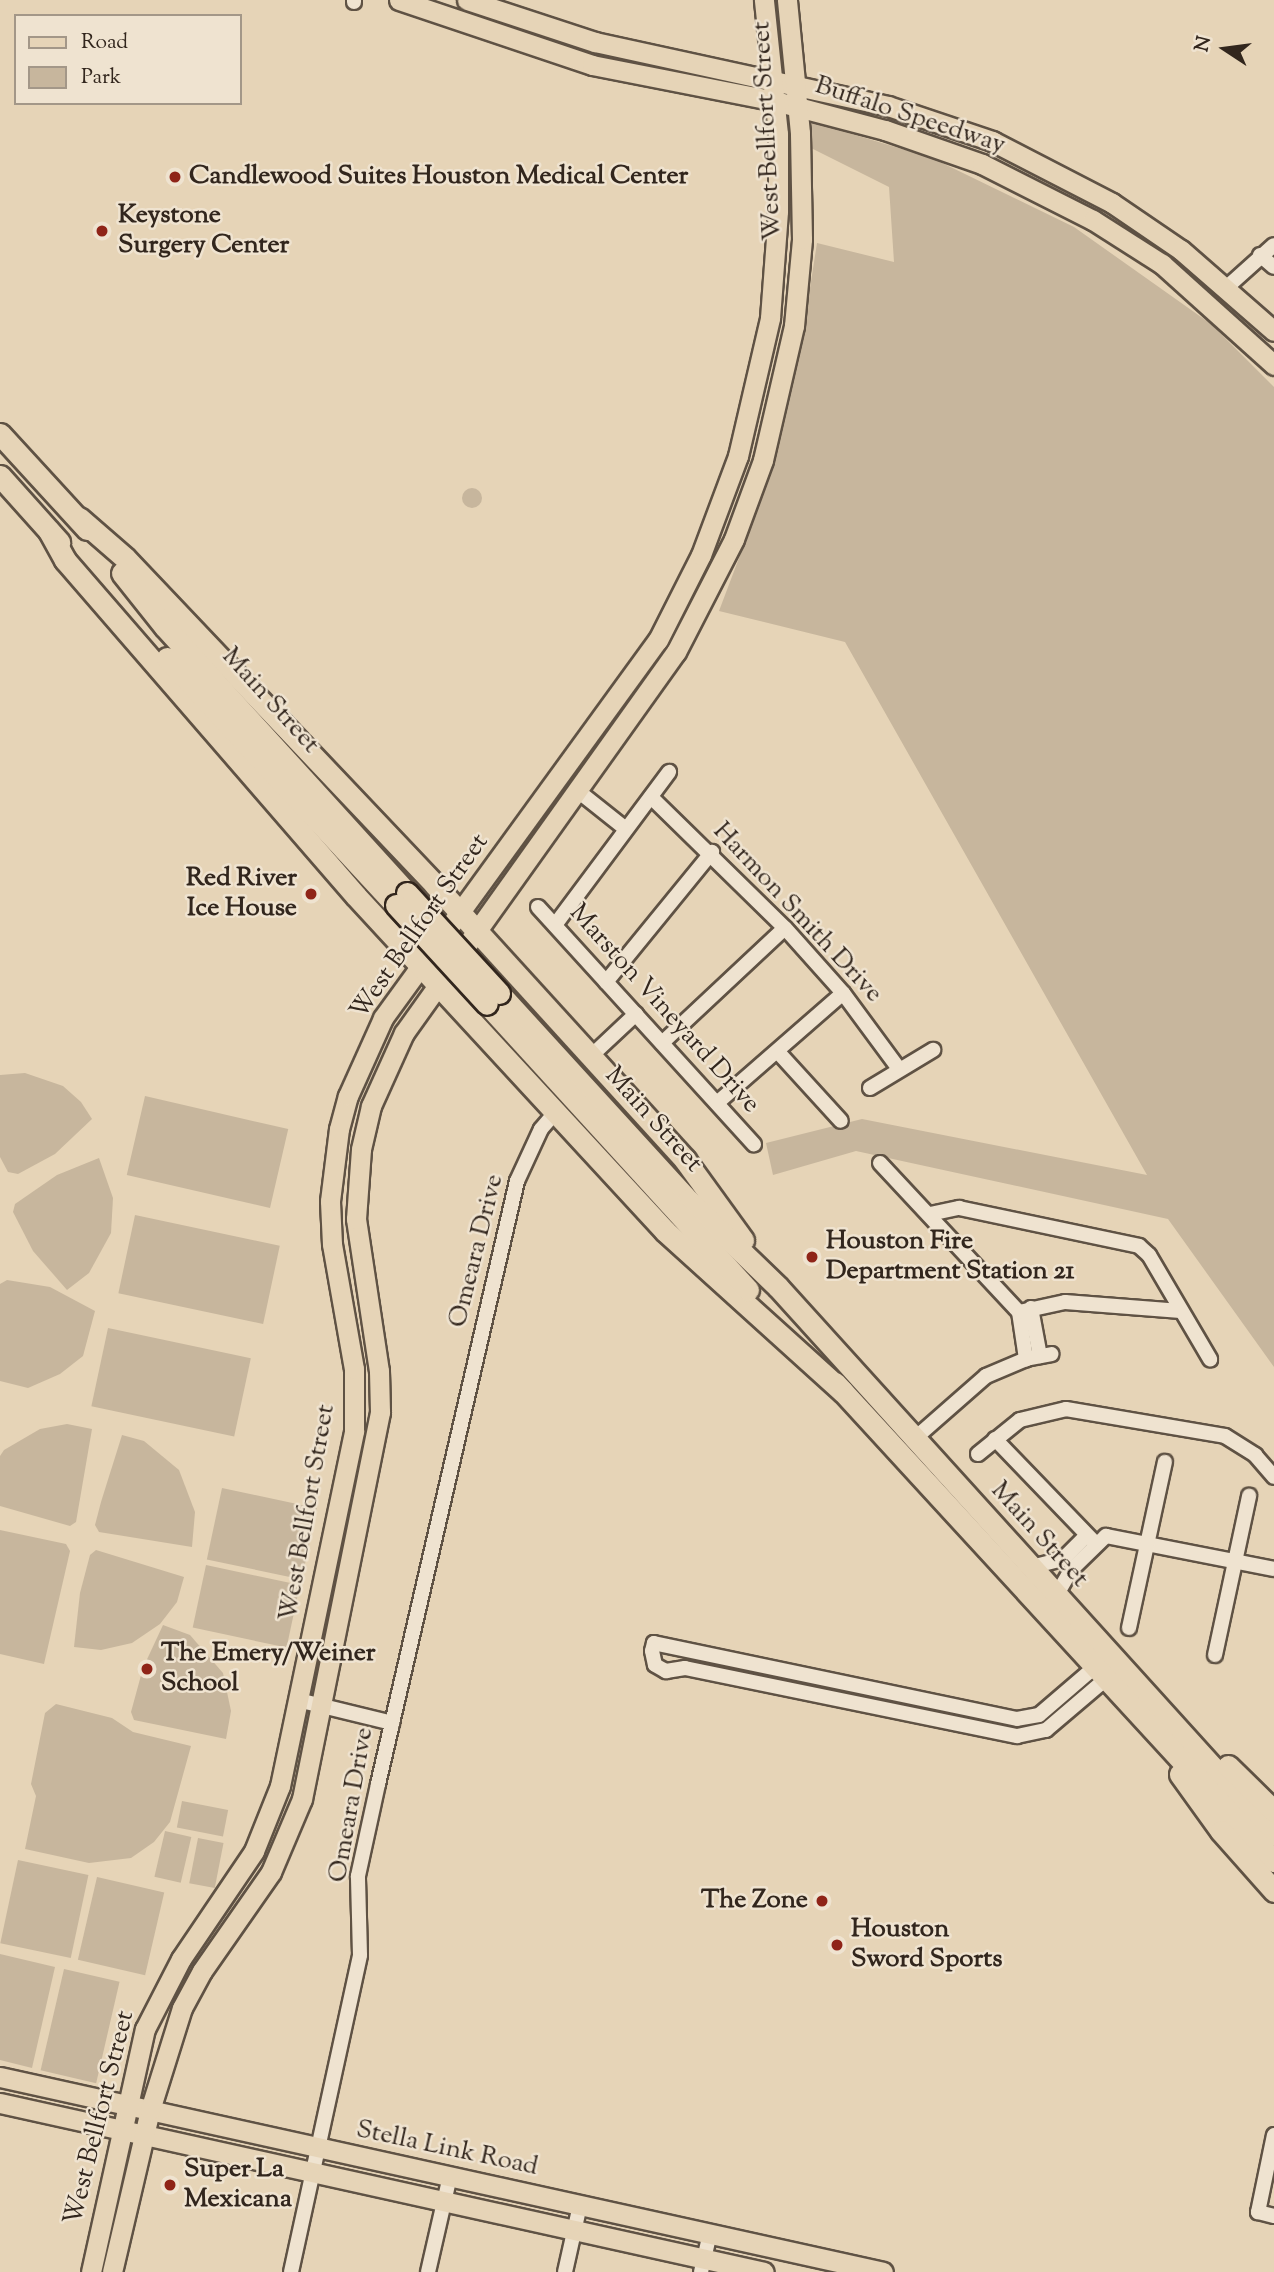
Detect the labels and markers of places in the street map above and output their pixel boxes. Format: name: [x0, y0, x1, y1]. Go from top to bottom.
place label: Candlewood Suites Houston Medical Center: [189, 161, 688, 193]
marker: Candlewood Suites Houston Medical Center: [167, 169, 183, 185]
place label: Keystone Surgery Center: [118, 200, 289, 262]
marker: Keystone Surgery Center: [92, 221, 112, 241]
place label: Red River Ice House: [186, 863, 297, 924]
marker: Red River Ice House: [303, 886, 319, 902]
place label: Houston Fire Department Station 21: [826, 1226, 1074, 1288]
marker: Houston Fire Department Station 21: [804, 1249, 820, 1265]
place label: The Emery/Weiner School: [161, 1638, 376, 1700]
marker: The Emery/Weiner School: [139, 1661, 155, 1677]
place label: The Zone: [701, 1885, 808, 1917]
marker: The Zone: [814, 1893, 830, 1909]
place label: Houston Sword Sports: [851, 1914, 1002, 1976]
marker: Houston Sword Sports: [829, 1937, 845, 1953]
place label: Super La Mexicana: [184, 2154, 292, 2216]
marker: Super La Mexicana: [162, 2177, 178, 2193]

